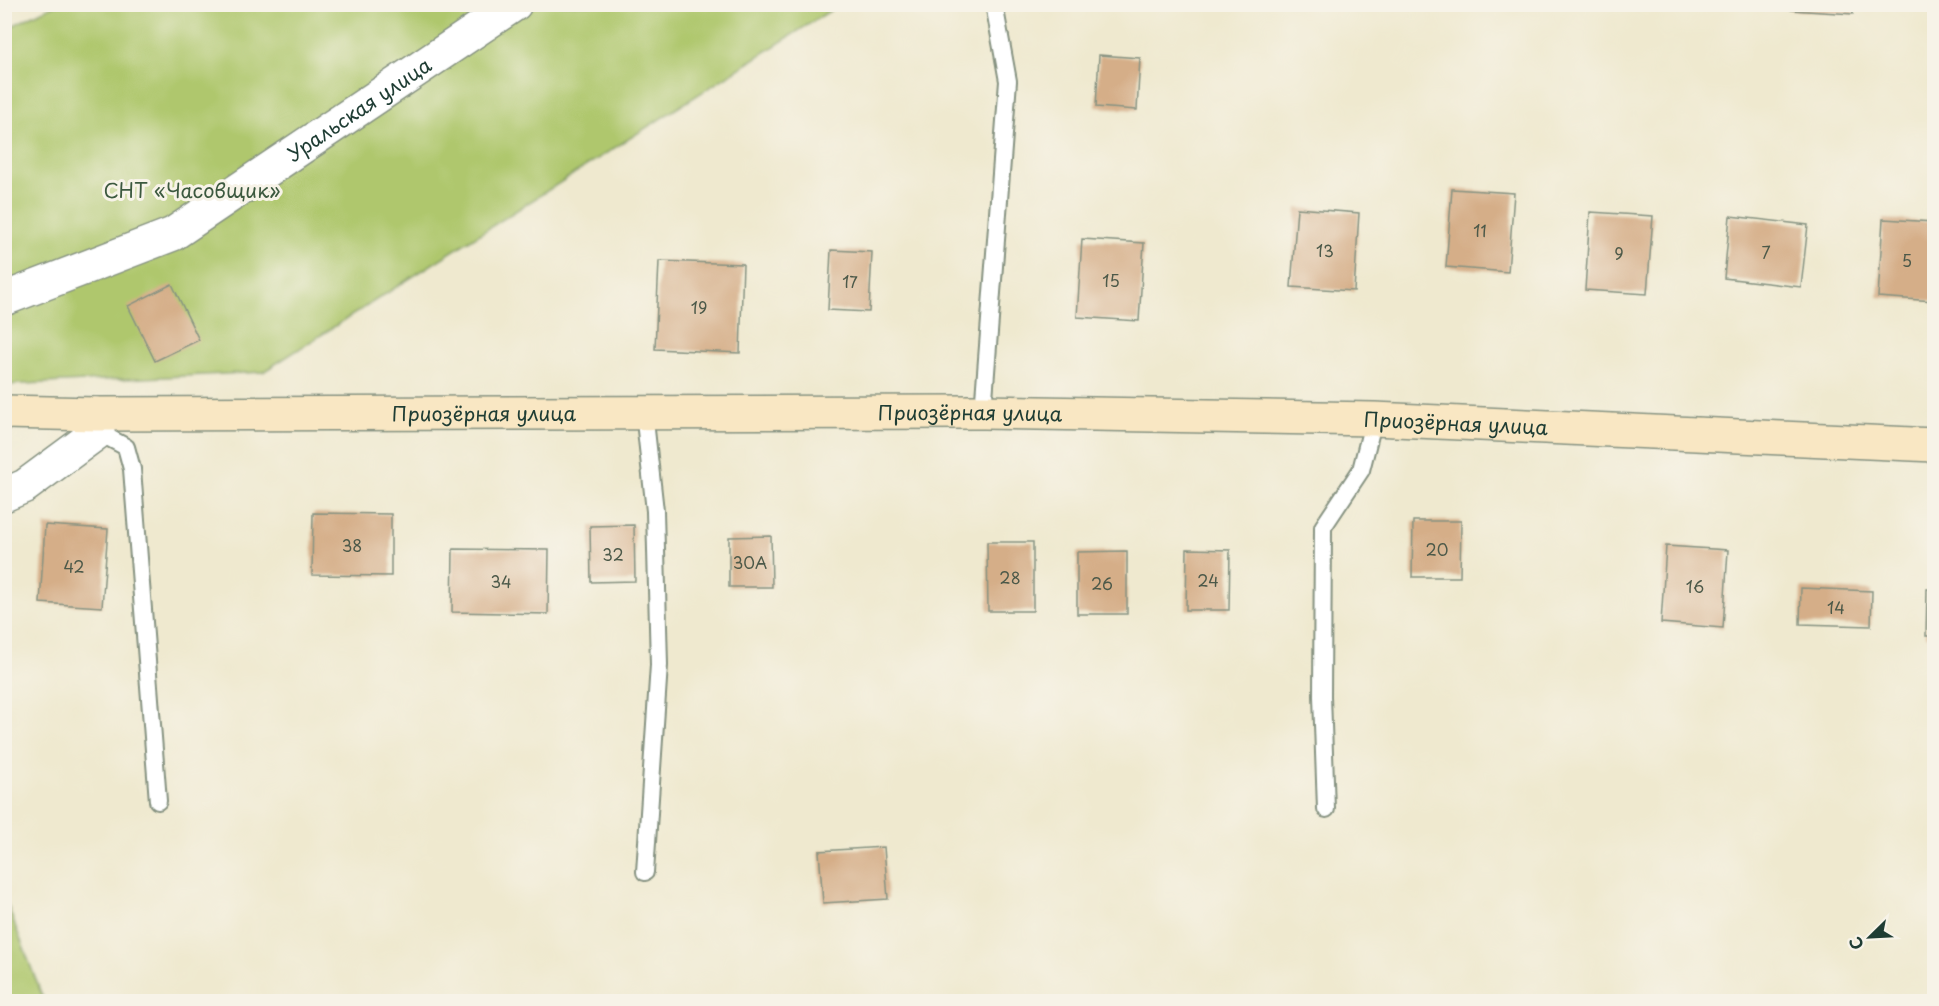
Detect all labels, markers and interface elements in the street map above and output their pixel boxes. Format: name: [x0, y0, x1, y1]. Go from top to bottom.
street label: Уральская улица: [281, 49, 437, 168]
park label: СНТ «Часовщик»: [104, 175, 280, 205]
house number: 11: [1473, 218, 1487, 242]
house number: 13: [1316, 238, 1334, 262]
house number: 7: [1761, 240, 1771, 264]
house number: 9: [1614, 241, 1624, 265]
house number: 5: [1902, 248, 1912, 272]
house number: 15: [1102, 268, 1120, 292]
house number: 17: [842, 269, 858, 293]
house number: 19: [691, 295, 707, 319]
street label: Приозёрная улица: [878, 397, 1063, 428]
street label: Приозёрная улица: [392, 398, 577, 428]
street label: Приозёрная улица: [1363, 404, 1549, 442]
house number: 38: [342, 533, 362, 557]
house number: 20: [1426, 537, 1448, 561]
house number: 32: [602, 542, 624, 566]
house number: 30А: [733, 550, 767, 574]
house number: 42: [63, 554, 85, 578]
house number: 28: [999, 565, 1021, 589]
house number: 24: [1197, 568, 1219, 592]
house number: 34: [490, 569, 512, 593]
house number: 26: [1091, 571, 1113, 595]
house number: 16: [1686, 574, 1704, 598]
house number: 14: [1827, 595, 1845, 619]
north arrow: [1840, 907, 1900, 967]
text: С: [1842, 933, 1869, 954]

